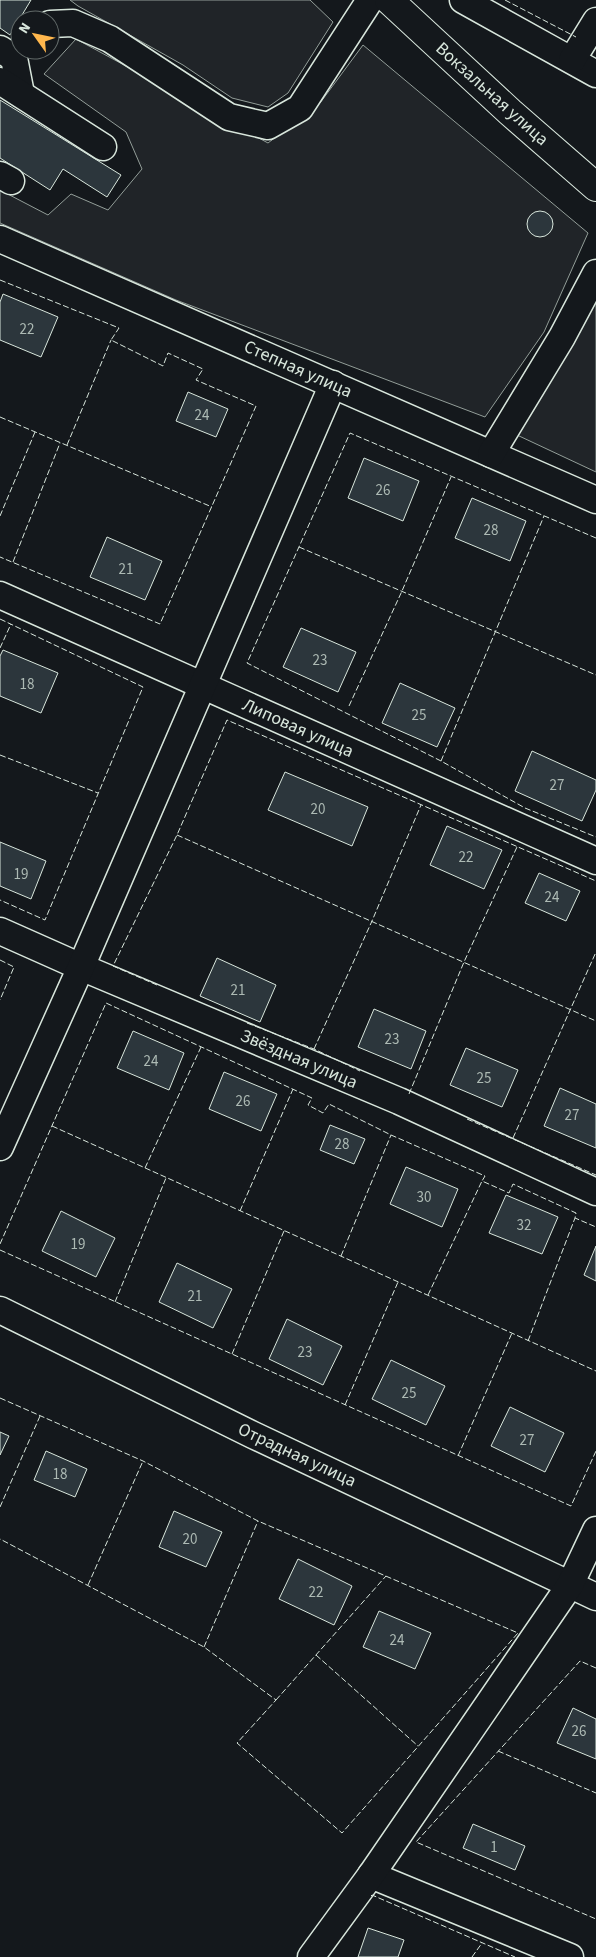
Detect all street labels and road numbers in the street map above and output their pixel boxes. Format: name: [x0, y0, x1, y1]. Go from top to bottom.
street label: Вокзальная улица: [430, 36, 554, 152]
street label: Степная улица: [240, 334, 356, 404]
street label: Липовая улица: [238, 692, 358, 764]
street label: Звёздная улица: [237, 1023, 361, 1095]
street label: Отрадная улица: [234, 1417, 360, 1493]

